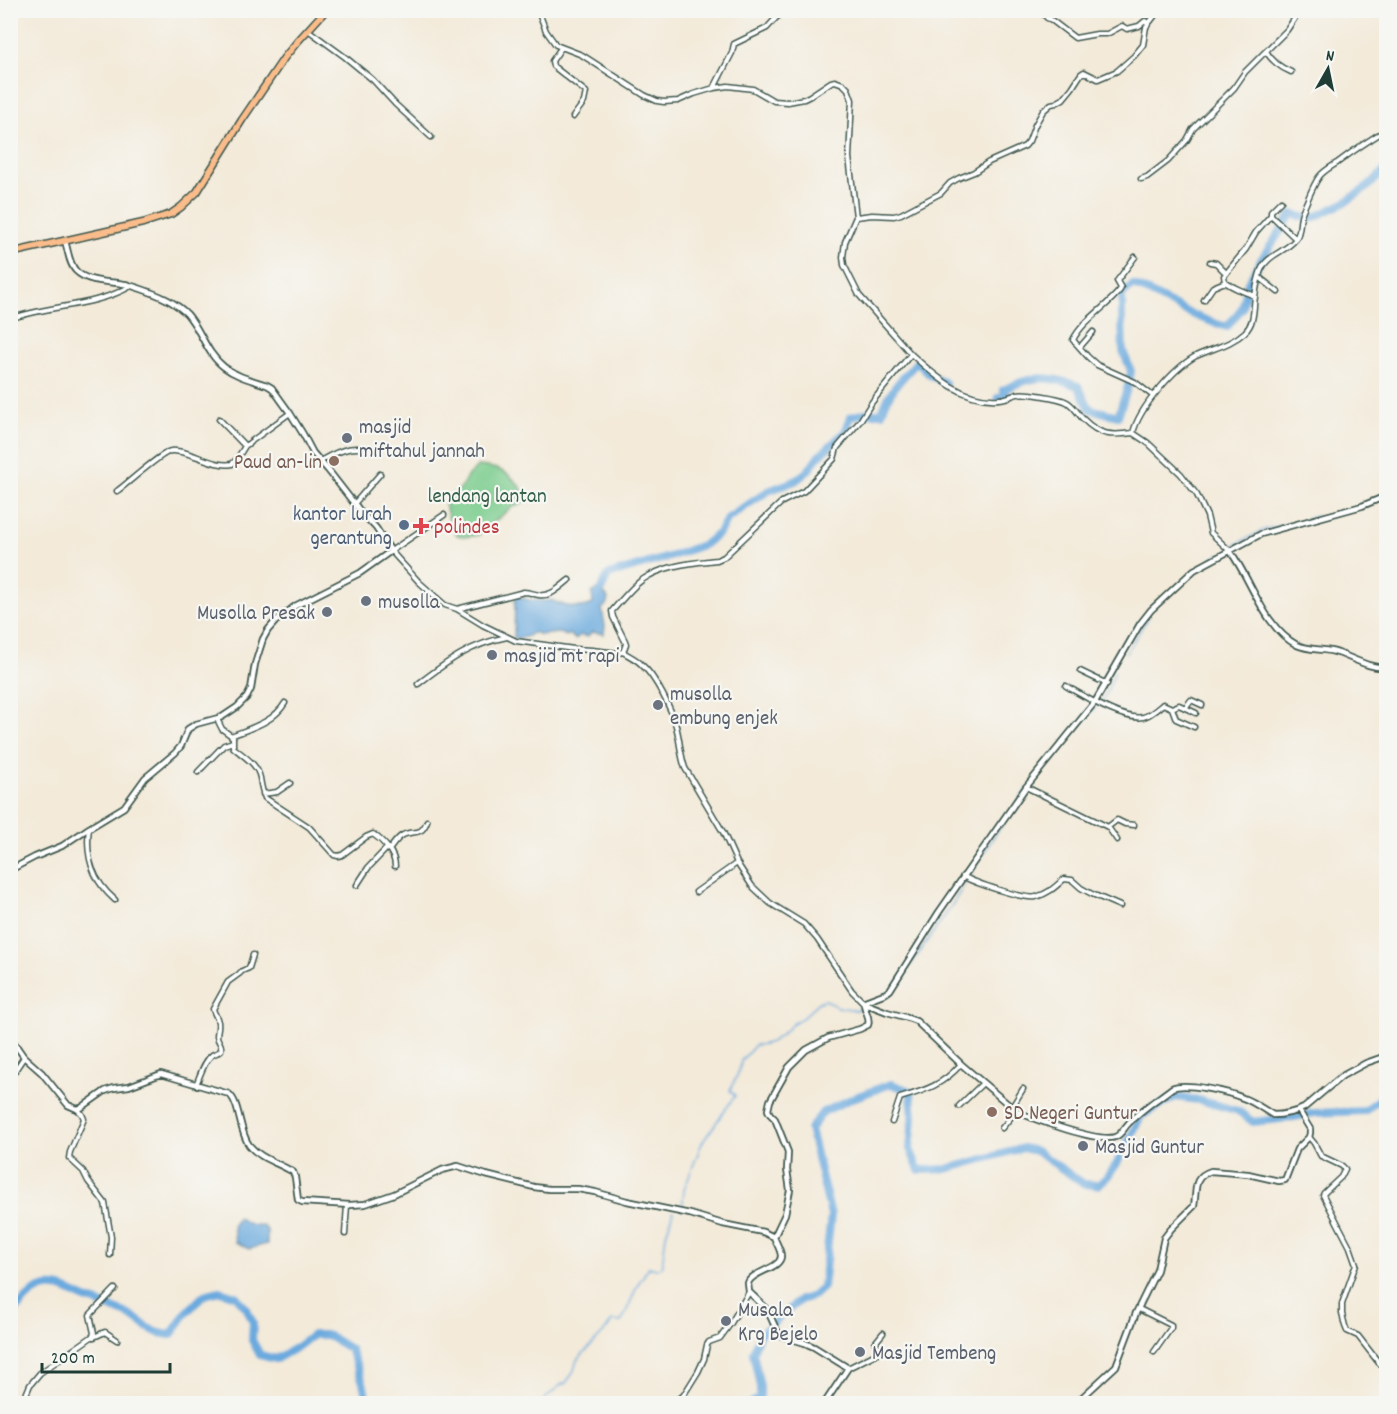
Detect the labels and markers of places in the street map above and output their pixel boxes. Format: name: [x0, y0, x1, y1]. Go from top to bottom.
place label: masjid miftahul jannah: [359, 414, 485, 468]
marker: masjid miftahul jannah: [340, 431, 354, 445]
place label: Paud an-lin: [234, 449, 322, 479]
marker: Paud an-lin: [327, 454, 341, 468]
place label: kantor lurah gerantung: [293, 501, 392, 555]
place label: polindes: [434, 514, 500, 544]
marker: polindes: [412, 517, 430, 535]
marker: kantor lurah gerantung: [397, 518, 411, 532]
place label: musolla: [378, 589, 441, 619]
marker: musolla: [359, 594, 373, 608]
place label: Musolla Presak: [197, 600, 315, 630]
marker: Musolla Presak: [320, 605, 334, 619]
place label: masjid mt rapi: [504, 643, 619, 673]
marker: masjid mt rapi: [485, 648, 499, 662]
place label: musolla embung enjek: [670, 681, 778, 735]
marker: musolla embung enjek: [651, 698, 665, 712]
place label: SD Negeri Guntur: [1004, 1100, 1138, 1130]
marker: SD Negeri Guntur: [985, 1105, 999, 1119]
place label: Masjid Guntur: [1095, 1134, 1204, 1164]
marker: Masjid Guntur: [1076, 1139, 1090, 1153]
place label: Musala Krg Bejelo: [738, 1297, 818, 1351]
marker: Musala Krg Bejelo: [719, 1314, 733, 1328]
place label: Masjid Tembeng: [872, 1340, 996, 1370]
marker: Masjid Tembeng: [853, 1345, 867, 1359]

